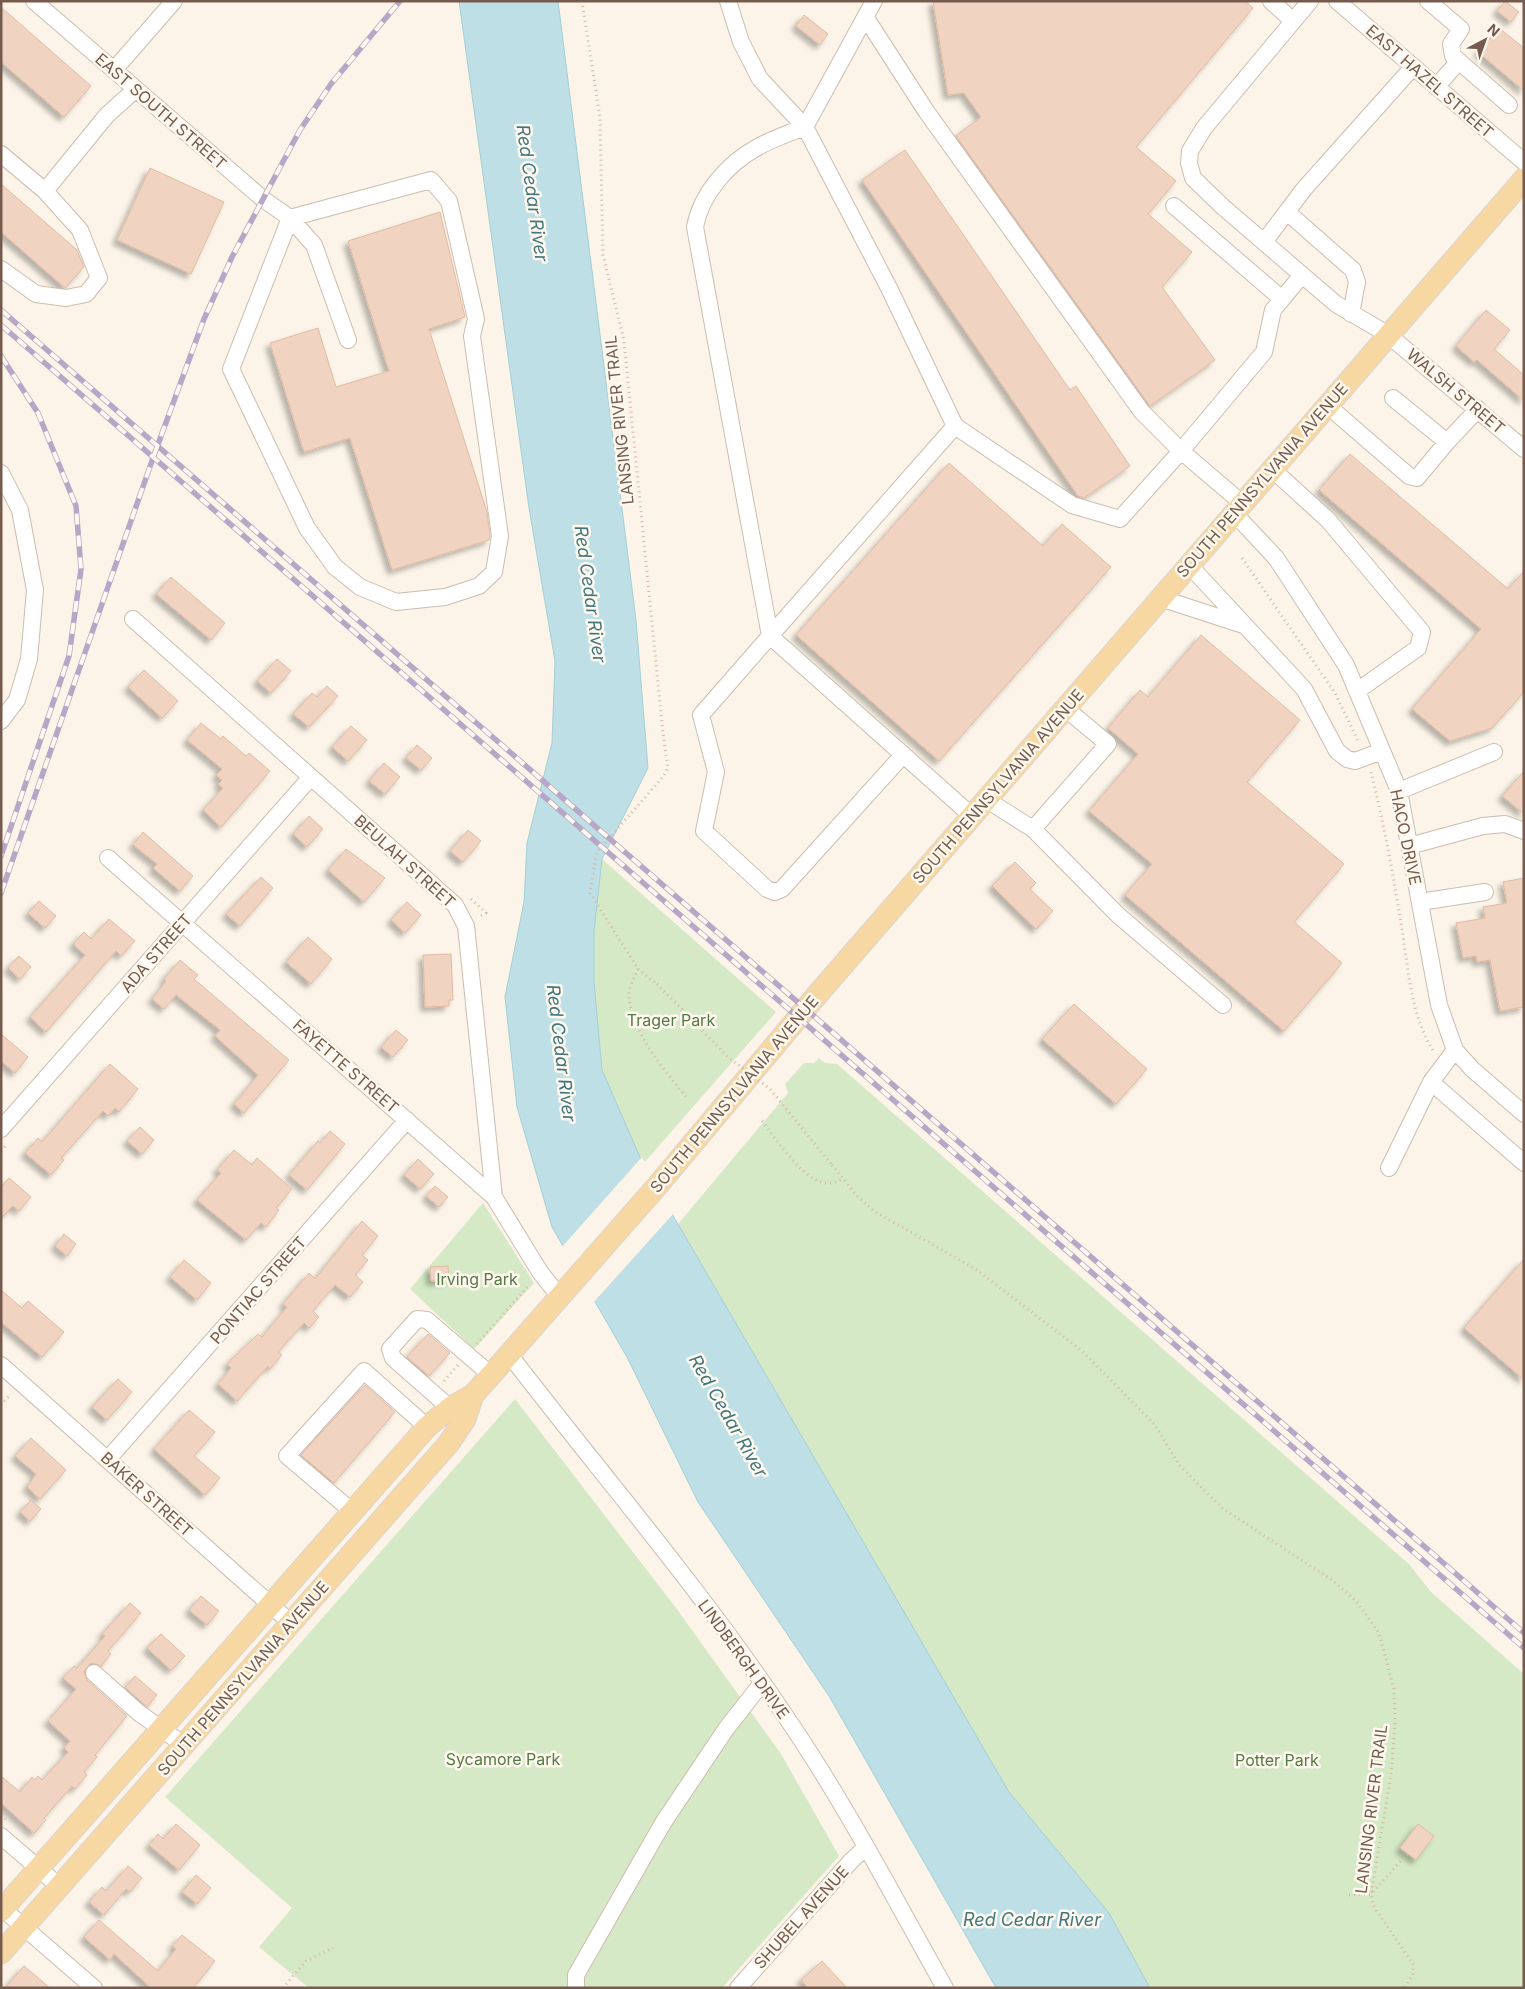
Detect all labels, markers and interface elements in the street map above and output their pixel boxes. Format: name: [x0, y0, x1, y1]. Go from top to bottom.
north arrow: [1460, 15, 1510, 65]
street label: EAST HAZEL STREET: [1362, 20, 1498, 142]
text: N: [1484, 20, 1503, 40]
street label: EAST SOUTH STREET: [91, 49, 231, 173]
water label: Red Cedar River: [512, 123, 553, 264]
street label: LANSING RIVER TRAIL: [600, 334, 638, 506]
street label: WALSH STREET: [1403, 344, 1509, 438]
street label: SOUTH PENNSYLVANIA AVENUE: [1172, 379, 1352, 581]
water label: Red Cedar River: [570, 524, 611, 665]
street label: SOUTH PENNSYLVANIA AVENUE: [908, 685, 1088, 887]
street label: HACO DRIVE: [1386, 787, 1426, 887]
street label: BEULAH STREET: [350, 810, 460, 912]
street label: ADA STREET: [116, 909, 196, 997]
water label: Red Cedar River: [543, 983, 580, 1124]
street label: SOUTH PENNSYLVANIA AVENUE: [646, 991, 822, 1197]
park label: Trager Park: [627, 1010, 715, 1030]
street label: FAYETTE STREET: [289, 1015, 403, 1117]
street label: PONTIAC STREET: [206, 1232, 310, 1348]
park label: Irving Park: [436, 1269, 518, 1289]
water label: Red Cedar River: [685, 1351, 773, 1482]
street label: BAKER STREET: [97, 1447, 197, 1541]
street label: SOUTH PENNSYLVANIA AVENUE: [153, 1577, 333, 1779]
street label: LINDBERGH DRIVE: [694, 1595, 794, 1723]
street label: LANSING RIVER TRAIL: [1351, 1723, 1391, 1895]
park label: Sycamore Park: [446, 1749, 561, 1769]
park label: Potter Park: [1235, 1750, 1319, 1770]
street label: SHUBEL AVENUE: [749, 1861, 853, 1973]
water label: Red Cedar River: [963, 1909, 1102, 1930]

